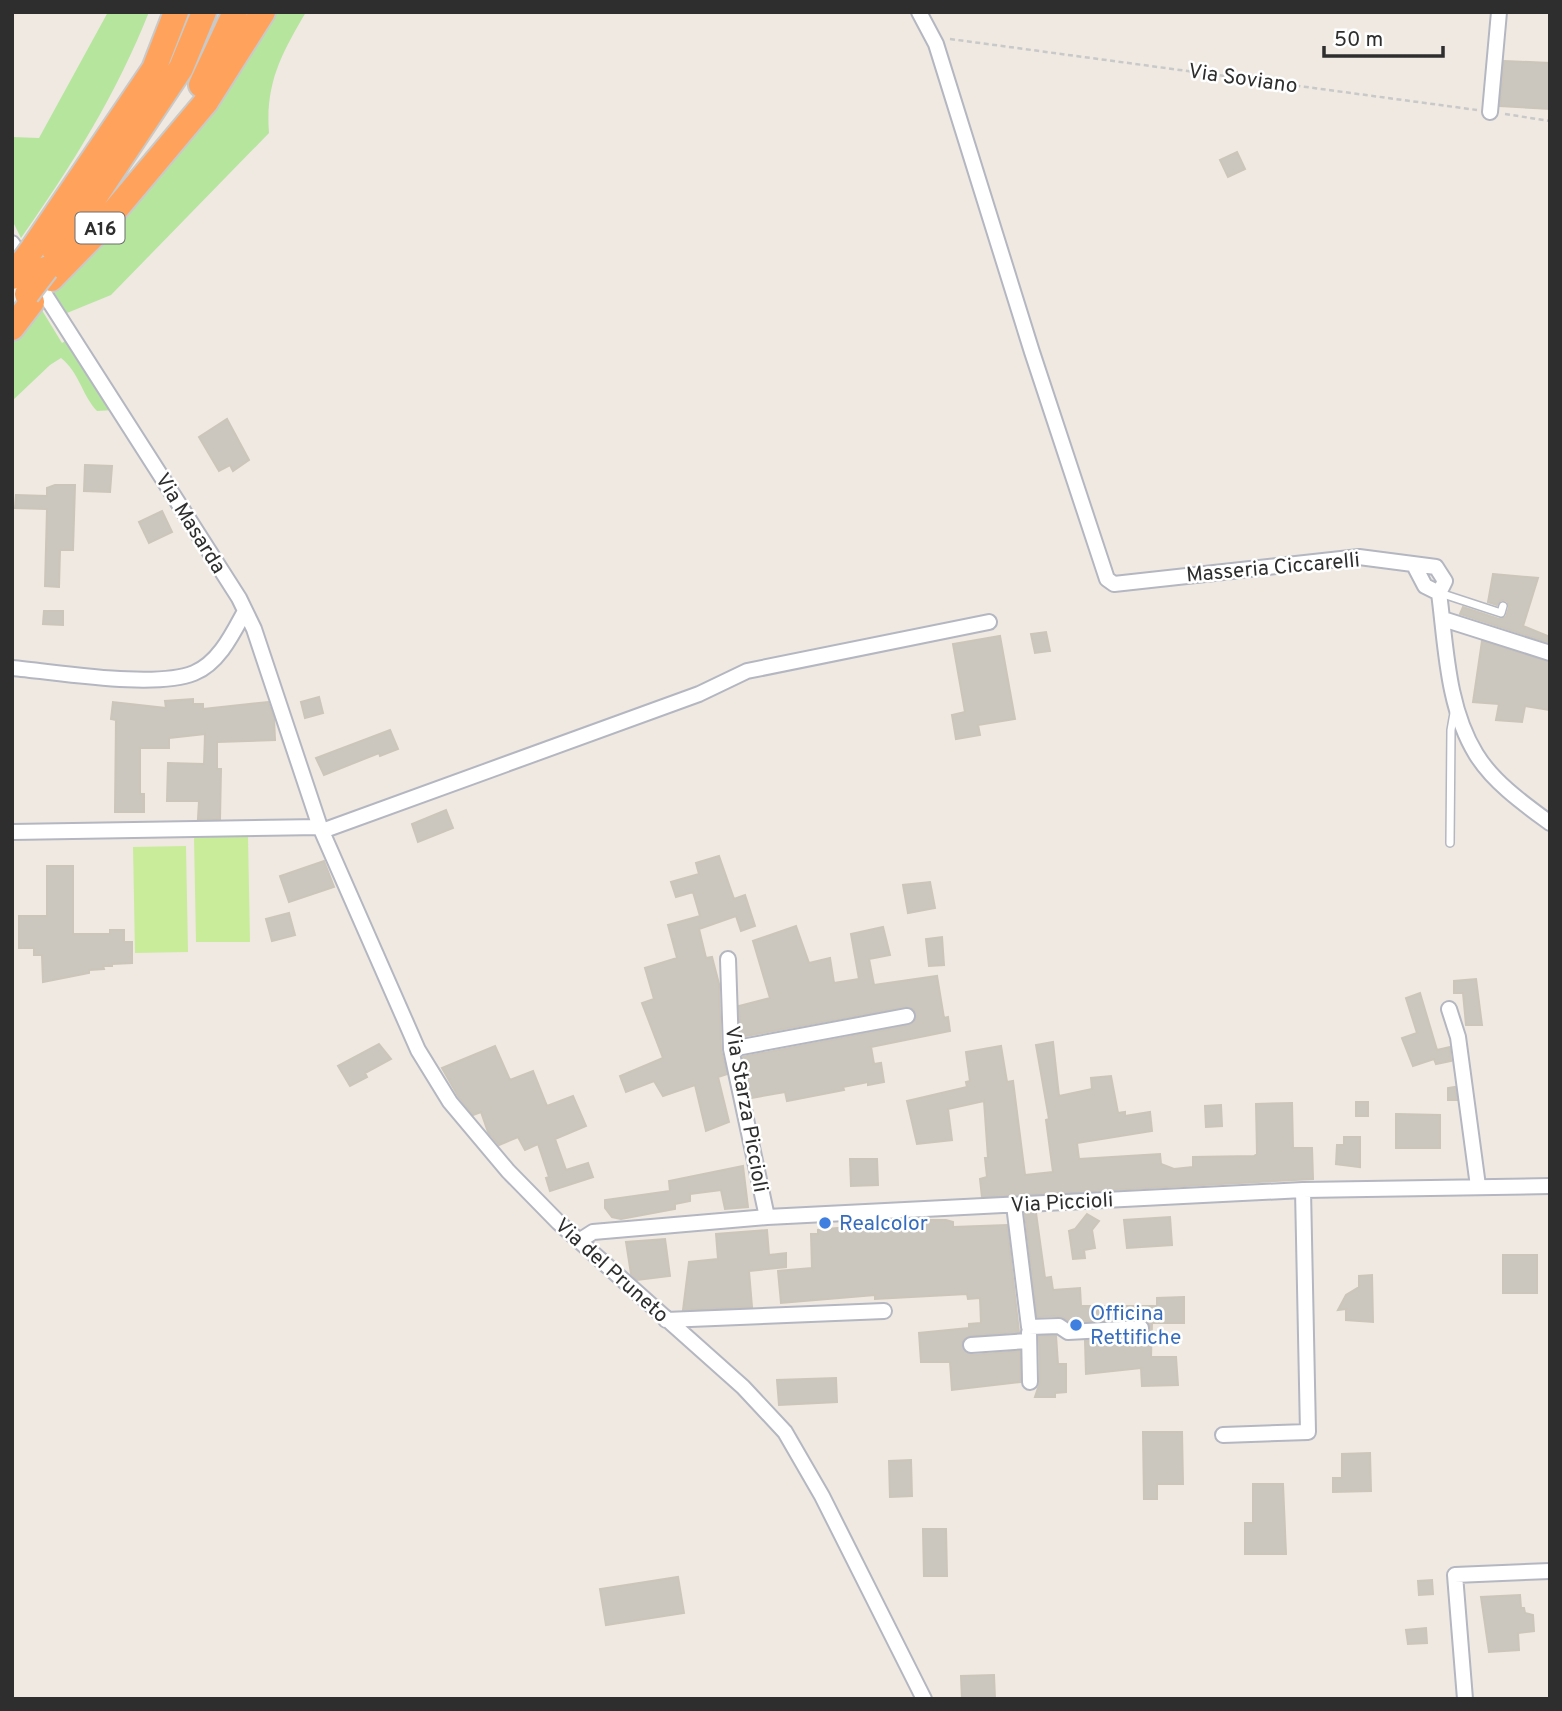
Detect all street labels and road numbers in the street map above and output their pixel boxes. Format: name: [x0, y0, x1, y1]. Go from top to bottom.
street label: Via Soviano: [1186, 58, 1299, 101]
road number: A16: [76, 212, 124, 244]
street label: Via Masarda: [148, 468, 231, 579]
street label: Masseria Ciccarelli: [1185, 547, 1361, 590]
street label: Via Starza Piccioli: [718, 1024, 773, 1195]
street label: Via Piccioli: [1010, 1187, 1114, 1220]
street label: Via del Pruneto: [548, 1213, 674, 1329]

